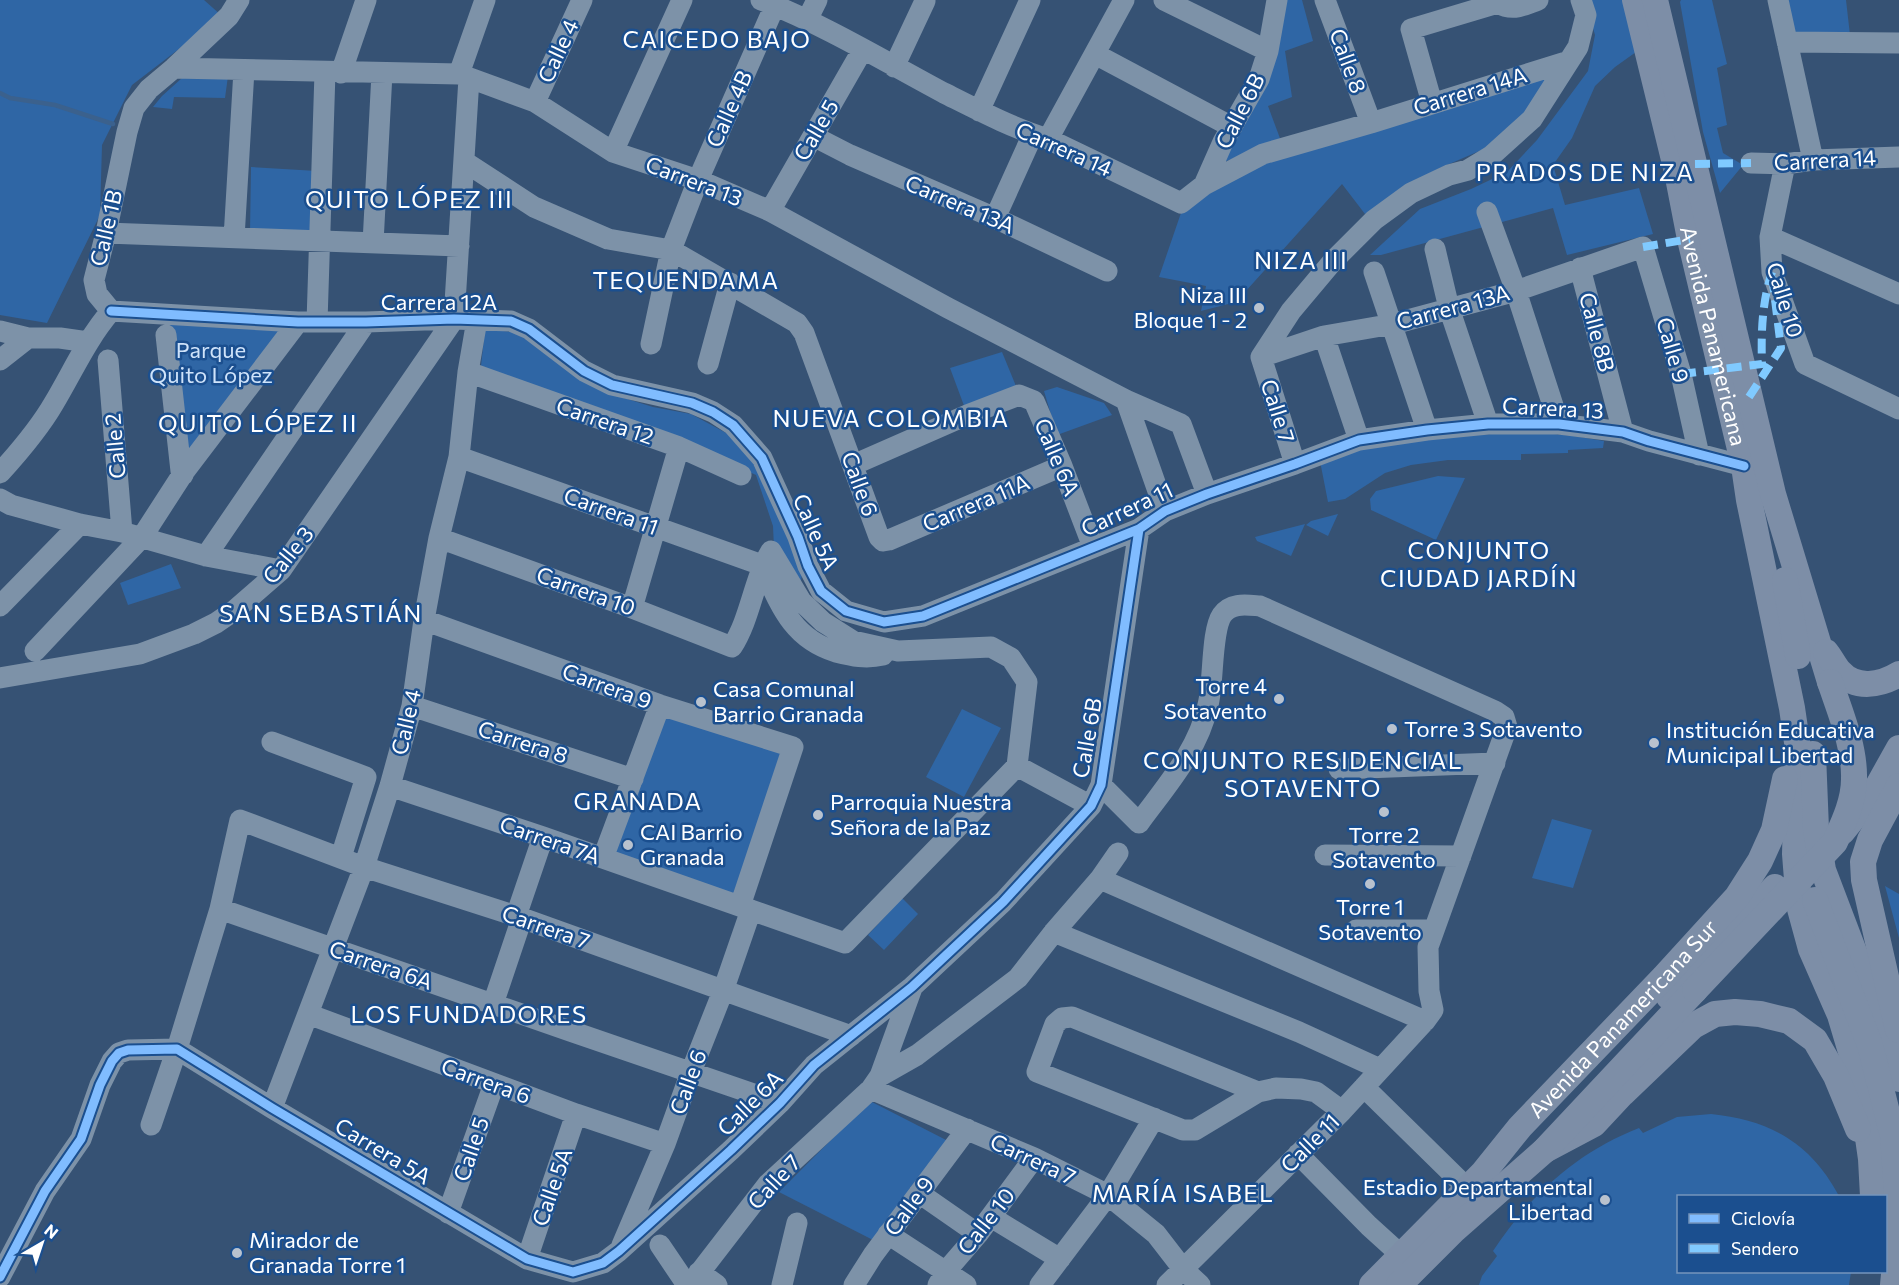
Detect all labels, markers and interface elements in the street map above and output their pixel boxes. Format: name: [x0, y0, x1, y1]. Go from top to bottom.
street label: Calle 4: [531, 15, 584, 87]
district label: CAICEDO BAJO: [623, 24, 811, 53]
street label: Calle 8: [1324, 25, 1373, 97]
street label: Carrera 14A: [1410, 60, 1530, 121]
street label: Calle 4B: [700, 66, 757, 151]
street label: Calle 6B: [1209, 69, 1270, 153]
street label: Calle 5: [787, 94, 844, 165]
street label: Carrera 14: [1012, 115, 1116, 182]
street label: Carrera 14: [1773, 143, 1877, 176]
street label: Carrera 13: [642, 150, 746, 211]
district label: PRADOS DE NIZA: [1476, 157, 1694, 186]
street label: Carrera 13A: [901, 168, 1019, 239]
district label: QUITO LÓPEZ III: [305, 184, 513, 213]
street label: Calle 1B: [84, 187, 127, 269]
street label: Avenida Panamericana: [1675, 224, 1753, 448]
district label: NIZA III: [1254, 245, 1348, 274]
street label: Calle 10: [1761, 259, 1810, 341]
district label: TEQUENDAMA: [592, 265, 780, 294]
street label: Carrera 13A: [1393, 278, 1513, 335]
place label: Niza III Bloque 1 - 2: [1134, 281, 1247, 333]
street label: Carrera 12A: [381, 288, 497, 315]
street label: Calle 8B: [1574, 289, 1621, 375]
marker: Niza III Bloque 1 - 2: [1252, 301, 1266, 315]
street label: Calle 9: [1651, 314, 1696, 386]
park label: Parque Quito López: [149, 336, 273, 388]
street label: Calle 7: [1256, 376, 1301, 446]
street label: Carrera 12: [553, 391, 657, 450]
street label: Carrera 13: [1502, 391, 1604, 424]
district label: NUEVA COLOMBIA: [772, 403, 1010, 432]
district label: QUITO LÓPEZ II: [158, 408, 358, 437]
street label: Calle 2: [98, 412, 131, 480]
street label: Calle 6A: [1029, 414, 1086, 500]
street label: Calle 6: [836, 448, 885, 520]
street label: Carrera 11A: [918, 468, 1033, 537]
street label: Carrera 11: [1076, 476, 1177, 542]
street label: Carrera 11: [560, 481, 662, 540]
street label: Calle 5A: [788, 489, 845, 574]
street label: Calle 3: [256, 520, 319, 589]
district label: CONJUNTO CIUDAD JARDÍN: [1380, 535, 1578, 592]
street label: Carrera 10: [533, 560, 639, 621]
district label: SAN SEBASTIÁN: [219, 598, 423, 627]
street label: Carrera 9: [559, 657, 655, 714]
place label: Torre 4 Sotavento: [1164, 672, 1267, 724]
place label: Casa Comunal Barrio Granada: [713, 675, 864, 727]
street label: Calle 4: [385, 686, 426, 757]
marker: Torre 4 Sotavento: [1272, 692, 1286, 706]
marker: Casa Comunal Barrio Granada: [694, 695, 708, 709]
street label: Calle 6B: [1066, 696, 1107, 780]
street label: Carrera 8: [475, 714, 572, 769]
place label: Torre 3 Sotavento: [1404, 715, 1583, 742]
place label: Institución Educativa Municipal Libertad: [1666, 716, 1875, 768]
marker: Torre 3 Sotavento: [1385, 722, 1399, 736]
marker: Institución Educativa Municipal Libertad: [1647, 736, 1661, 750]
district label: CONJUNTO RESIDENCIAL SOTAVENTO: [1143, 745, 1463, 802]
district label: GRANADA: [574, 786, 702, 815]
place label: Parroquia Nuestra Señora de la Paz: [830, 788, 1012, 840]
marker: Torre 2 Sotavento: [1377, 805, 1391, 819]
marker: Parroquia Nuestra Señora de la Paz: [811, 808, 825, 822]
street label: Carrera 7A: [496, 810, 604, 869]
place label: CAI Barrio Granada: [640, 818, 743, 870]
place label: Torre 2 Sotavento: [1332, 821, 1436, 873]
marker: CAI Barrio Granada: [621, 838, 635, 852]
marker: Torre 1 Sotavento: [1363, 877, 1377, 891]
place label: Torre 1 Sotavento: [1318, 893, 1422, 945]
street label: Carrera 7: [499, 899, 594, 954]
street label: Avenida Panamericana Sur: [1522, 914, 1723, 1123]
street label: Carrera 6A: [326, 934, 436, 995]
district label: LOS FUNDADORES: [350, 999, 588, 1028]
street label: Calle 6: [663, 1046, 712, 1118]
street label: Carrera 6: [438, 1052, 534, 1109]
street label: Calle 6A: [711, 1064, 788, 1141]
street label: Calle 11: [1275, 1108, 1345, 1178]
street label: Carrera 5A: [330, 1111, 436, 1190]
street label: Calle 5: [447, 1113, 494, 1185]
street label: Carrera 7: [986, 1127, 1080, 1190]
street label: Calle 5A: [526, 1144, 577, 1229]
street label: Calle 7: [742, 1149, 806, 1215]
street label: Calle 9: [878, 1171, 939, 1241]
place label: Estadio Departamental Libertad: [1363, 1173, 1593, 1225]
district label: MARÍA ISABEL: [1092, 1178, 1274, 1207]
street label: Calle 10: [951, 1182, 1020, 1259]
marker: Estadio Departamental Libertad: [1598, 1193, 1612, 1207]
legend: [1677, 1195, 1887, 1273]
text: Ciclovía: [1731, 1207, 1795, 1229]
north arrow: [12, 1213, 72, 1273]
text: N: [41, 1220, 62, 1242]
place label: Mirador de Granada Torre 1: [249, 1226, 406, 1278]
text: Sendero: [1731, 1237, 1799, 1259]
marker: Mirador de Granada Torre 1: [230, 1246, 244, 1260]

